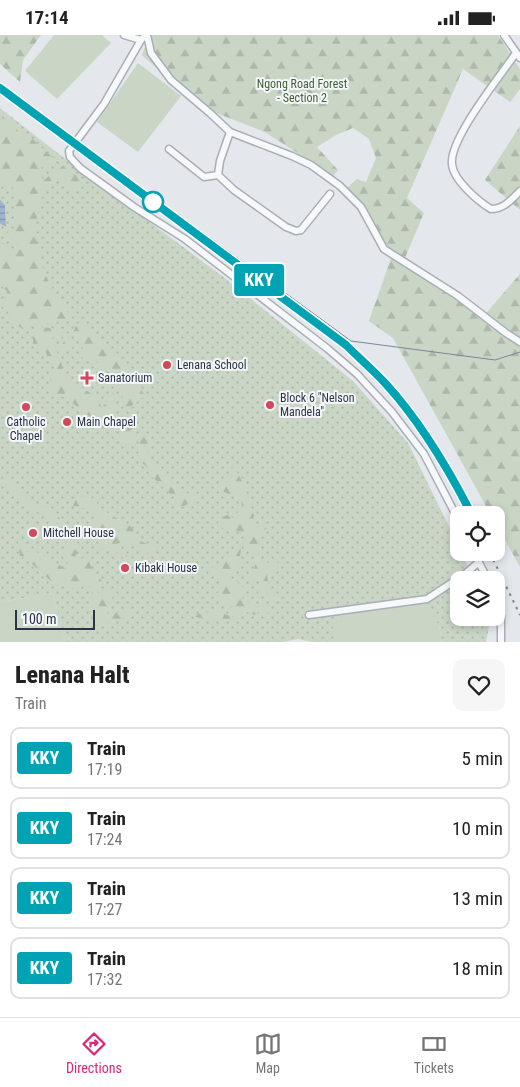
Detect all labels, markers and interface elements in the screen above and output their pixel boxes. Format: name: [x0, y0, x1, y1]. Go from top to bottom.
text: 17:14: [25, 6, 69, 29]
park label: Ngong Road Forest - Section 2: [257, 77, 348, 105]
unlabelled marker: [142, 191, 164, 213]
line badge: KKY: [230, 264, 288, 296]
text: KKY: [244, 269, 274, 290]
place label: Lenana School: [177, 358, 247, 372]
marker: Lenana School: [161, 359, 173, 371]
marker: Sanatorium: [80, 371, 94, 385]
place label: Sanatorium: [98, 371, 152, 385]
place label: Block 6 "Nelson Mandela": [280, 391, 355, 419]
marker: Block 6 "Nelson Mandela": [264, 399, 276, 411]
marker: Catholic Chapel: [20, 401, 32, 413]
place label: Catholic Chapel: [7, 415, 46, 443]
place label: Main Chapel: [77, 415, 136, 429]
marker: Main Chapel: [61, 416, 73, 428]
map controls: [450, 506, 505, 626]
button: locate: [450, 506, 505, 561]
place label: Mitchell House: [43, 526, 114, 540]
marker: Mitchell House: [27, 527, 39, 539]
place label: Kibaki House: [135, 561, 198, 575]
marker: Kibaki House: [119, 562, 131, 574]
button: layers: [450, 571, 505, 626]
scale bar: [15, 607, 95, 630]
text: 100 m: [22, 611, 57, 627]
button: heart: [453, 659, 505, 711]
text: Lenana Halt: [15, 661, 129, 689]
text: Train: [15, 694, 46, 713]
text: Train: [87, 737, 126, 760]
text: KKY: [30, 747, 59, 768]
text: 5 min: [461, 747, 503, 770]
text: 17:19: [87, 760, 122, 779]
text: Train: [87, 807, 126, 830]
text: KKY: [30, 817, 59, 838]
text: 10 min: [452, 817, 503, 840]
text: 17:24: [87, 830, 122, 849]
text: Train: [87, 877, 126, 900]
text: KKY: [30, 887, 59, 908]
text: 13 min: [452, 887, 503, 910]
text: 17:27: [87, 900, 122, 919]
text: Train: [87, 947, 126, 970]
text: KKY: [30, 957, 59, 978]
text: 18 min: [452, 957, 503, 980]
text: 17:32: [87, 970, 122, 989]
tab: Directions: [66, 1030, 122, 1076]
tab: Map: [254, 1030, 282, 1076]
tab: Tickets: [414, 1030, 454, 1076]

